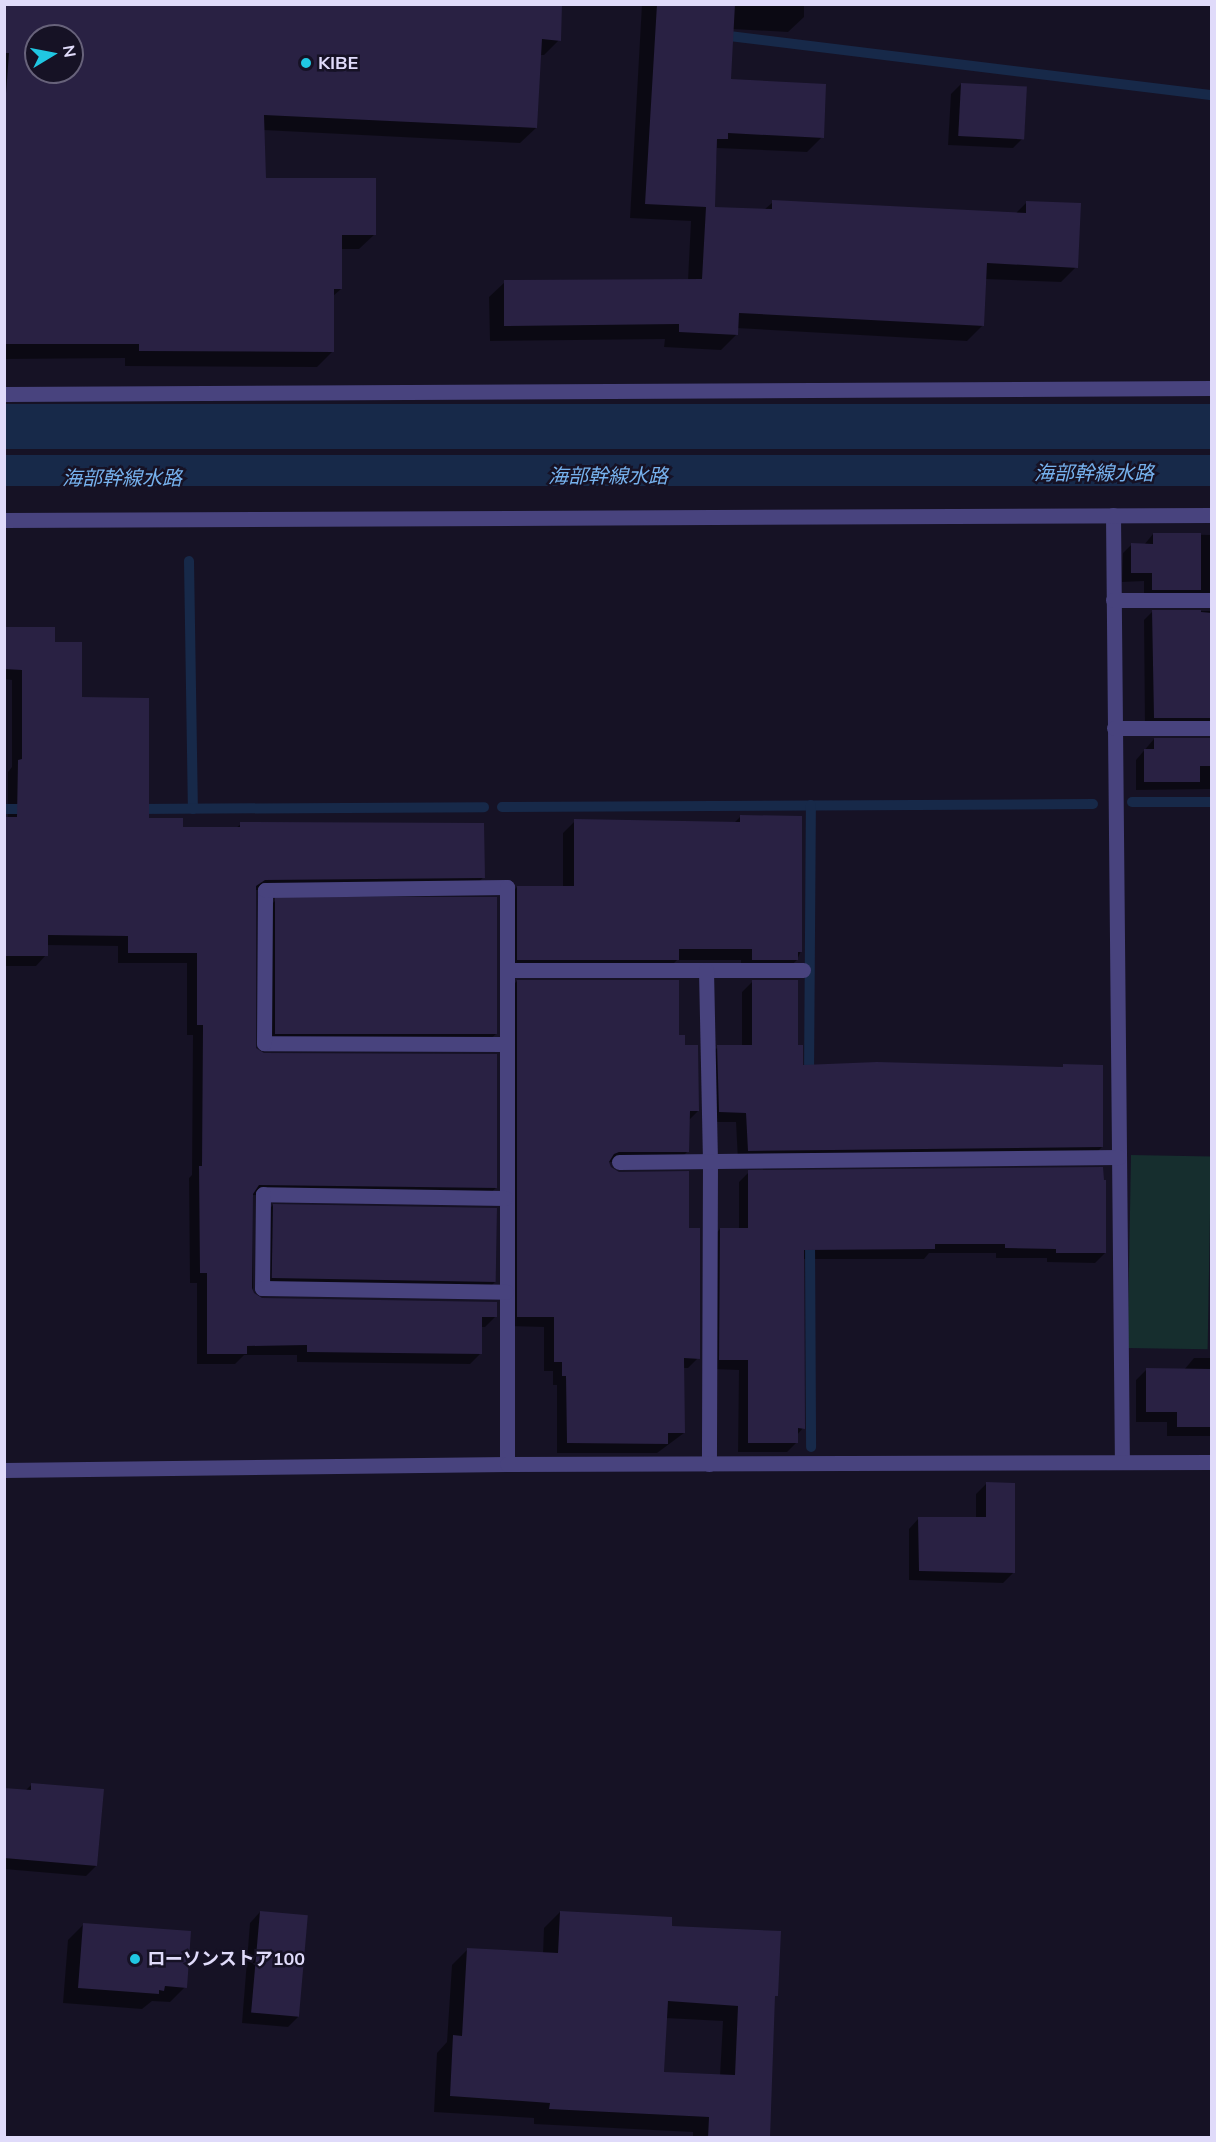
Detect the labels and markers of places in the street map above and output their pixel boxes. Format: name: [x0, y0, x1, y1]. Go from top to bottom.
place label: KIBE: [318, 52, 358, 74]
marker: KIBE: [299, 56, 313, 70]
place label: ローソンストア100: [147, 1948, 305, 1970]
marker: ローソンストア100: [128, 1952, 142, 1966]

